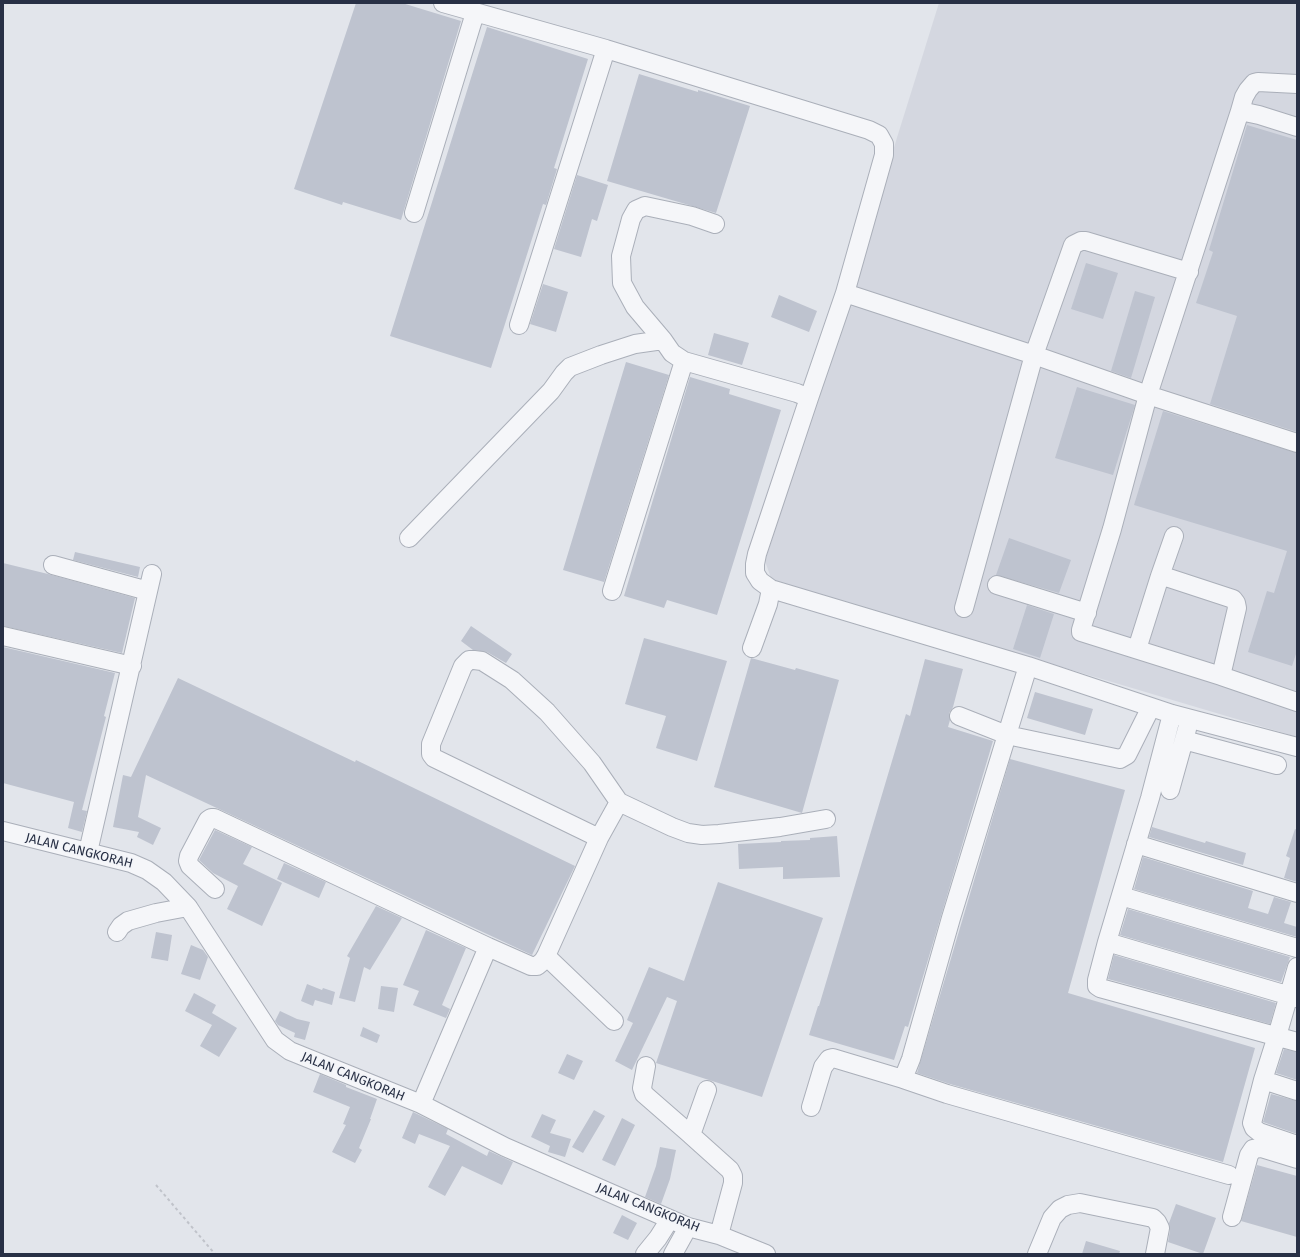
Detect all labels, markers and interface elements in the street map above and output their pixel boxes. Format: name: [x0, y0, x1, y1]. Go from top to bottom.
street label: JALAN CANGKORAH: [24, 830, 134, 872]
street label: JALAN CANGKORAH: [299, 1049, 407, 1105]
street label: JALAN CANGKORAH: [594, 1180, 702, 1236]

